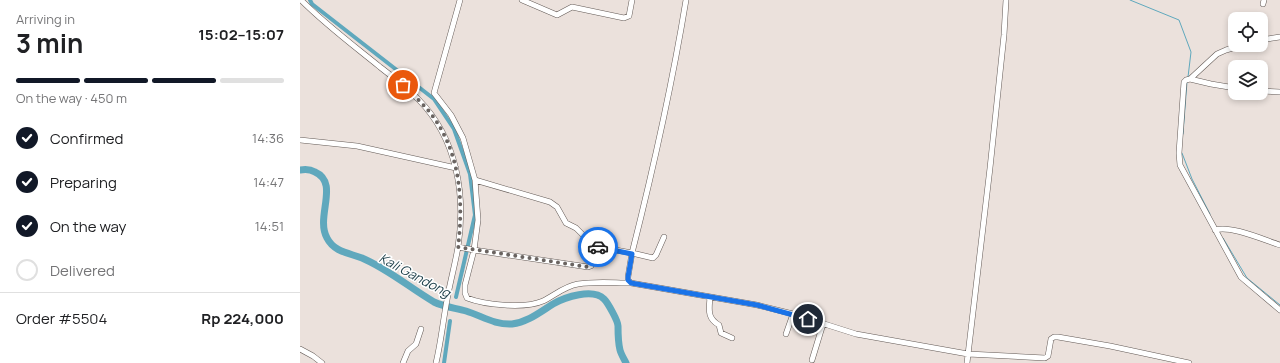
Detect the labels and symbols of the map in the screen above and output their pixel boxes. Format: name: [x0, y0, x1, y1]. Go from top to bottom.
pin: [386, 68, 420, 102]
courier: [578, 227, 618, 267]
water label: Kali Gandong: [376, 249, 455, 302]
pin: [791, 302, 825, 336]

